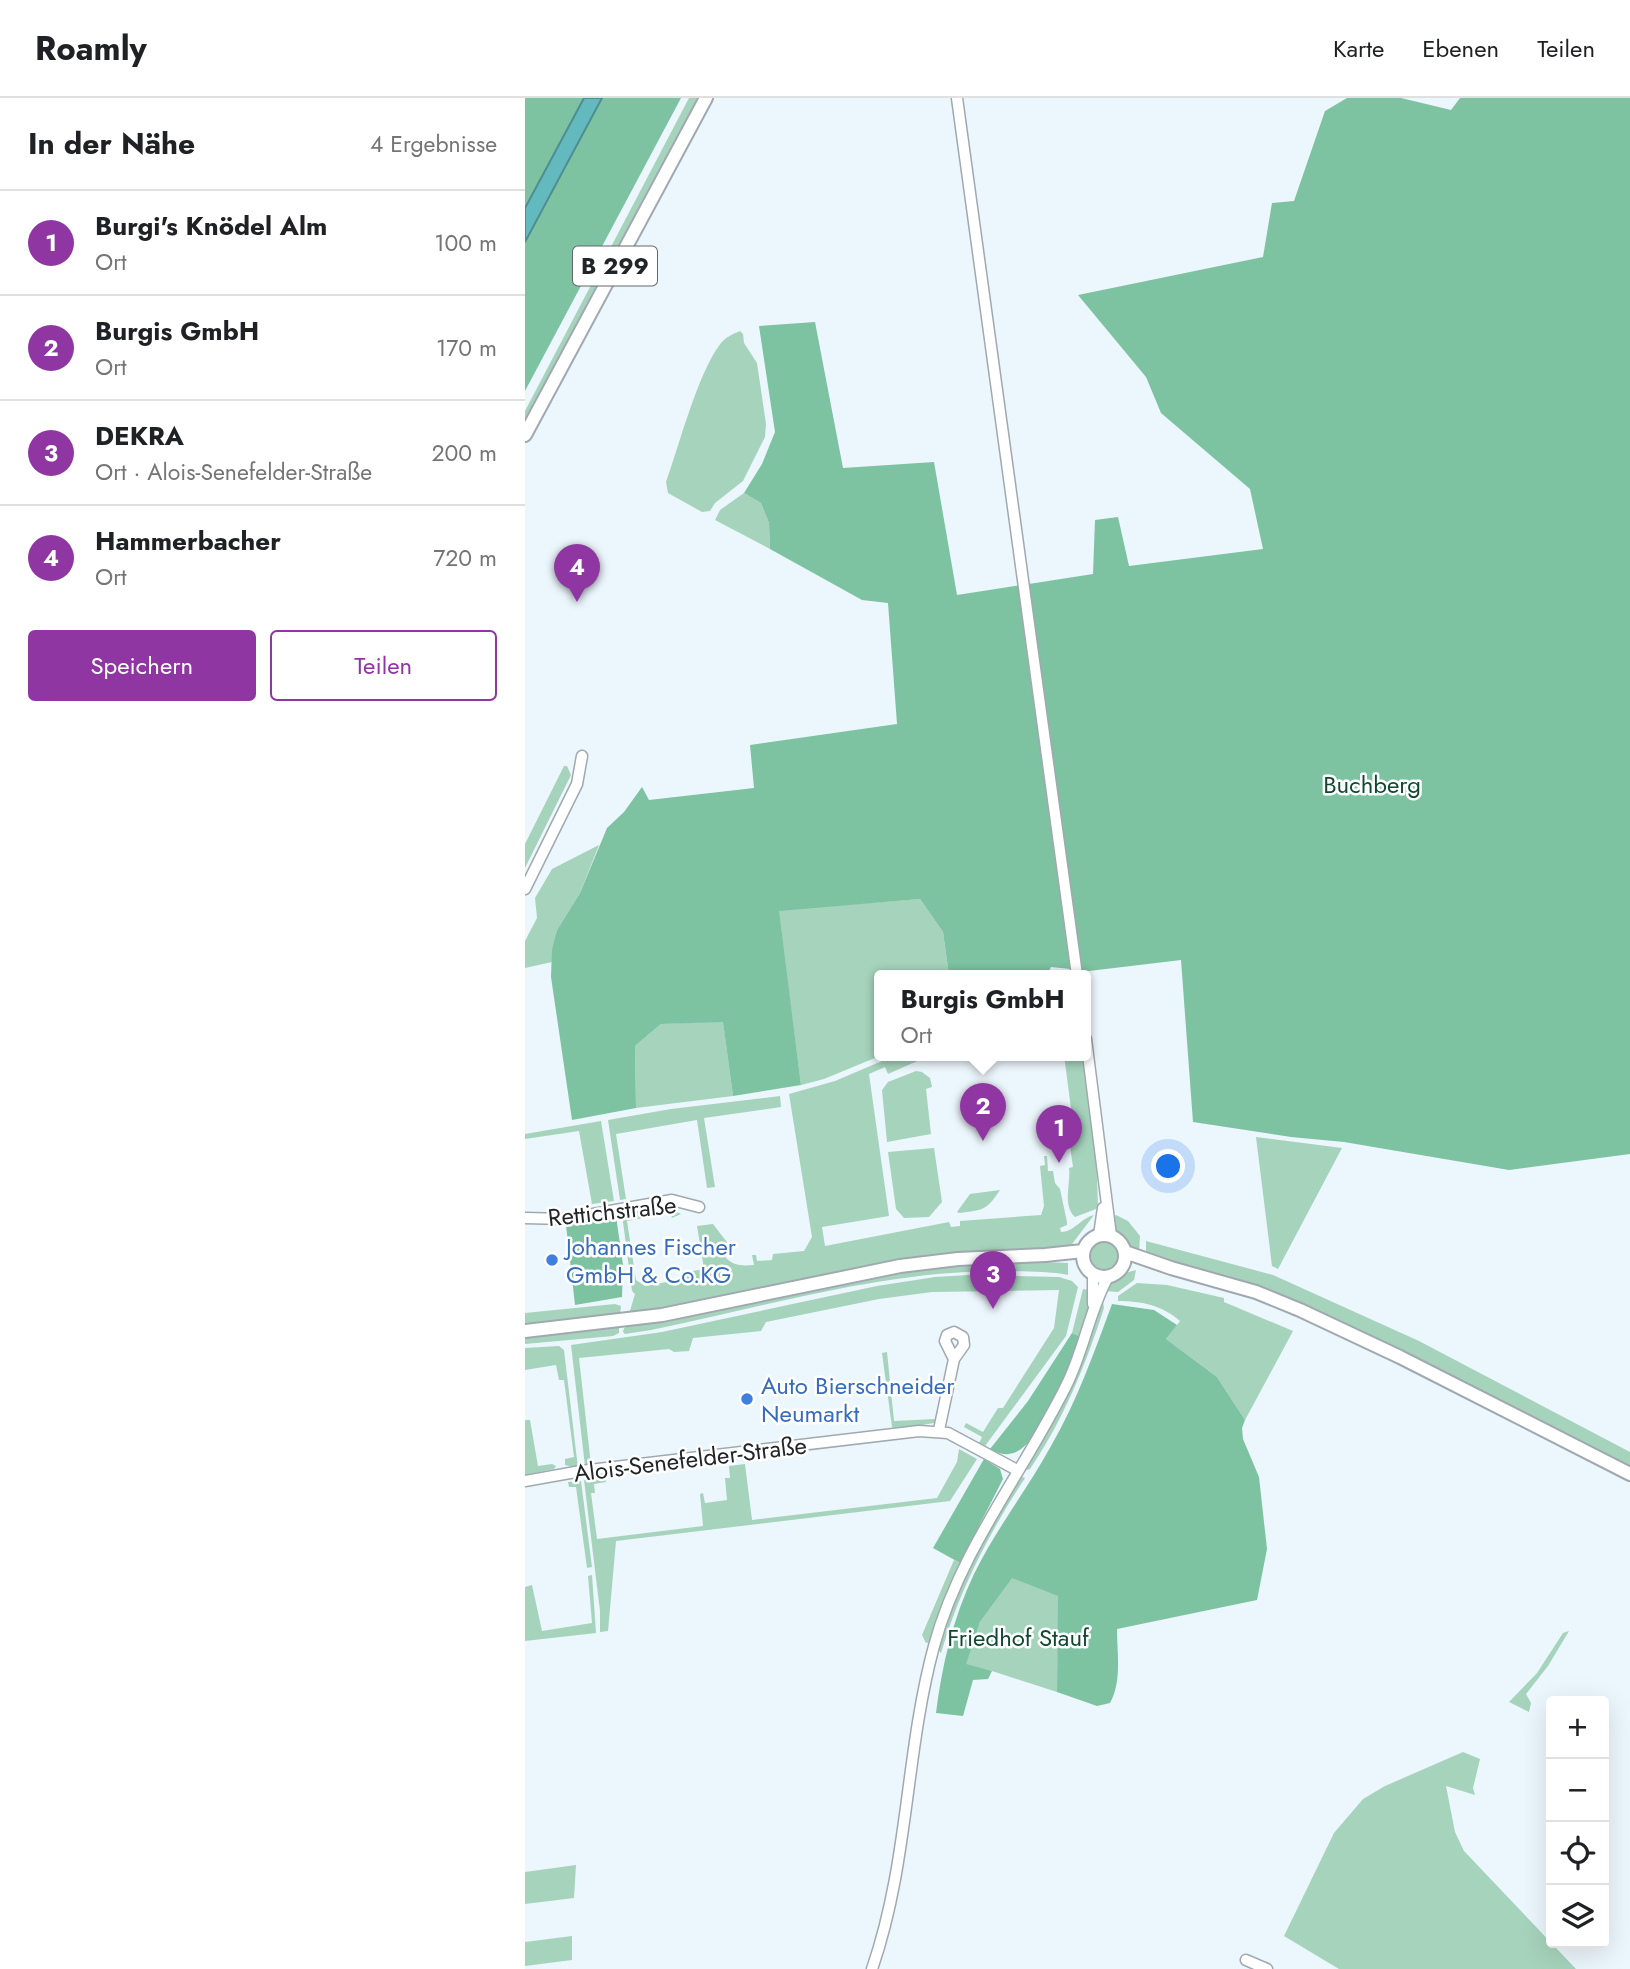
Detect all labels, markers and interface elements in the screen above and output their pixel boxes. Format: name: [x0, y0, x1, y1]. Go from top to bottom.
text: Roamly: [35, 25, 147, 72]
text: Karte: [1333, 31, 1384, 66]
text: Ebenen: [1422, 31, 1499, 66]
text: Teilen: [1537, 31, 1595, 66]
text: In der Nähe: [28, 122, 195, 165]
text: 4 Ergebnisse: [370, 127, 497, 161]
text: Burgi's Knödel Alm: [95, 207, 327, 245]
text: 1: [45, 226, 57, 260]
text: 100 m: [434, 226, 497, 260]
text: Ort: [95, 245, 127, 279]
road number: B 299: [573, 246, 657, 286]
text: Burgis GmbH: [95, 312, 259, 350]
text: 2: [43, 331, 59, 365]
text: 170 m: [436, 331, 497, 365]
text: Ort: [95, 350, 127, 384]
text: DEKRA: [95, 417, 184, 455]
text: 3: [44, 436, 58, 470]
text: 200 m: [431, 436, 497, 470]
text: Ort · Alois-Senefelder-Straße: [95, 455, 372, 489]
text: Hammerbacher: [95, 522, 281, 560]
text: 4: [43, 541, 59, 575]
text: 720 m: [433, 541, 497, 575]
pin: 4: [554, 544, 600, 602]
text: Ort: [95, 560, 127, 594]
button: Speichern: [28, 630, 256, 701]
button: Teilen: [270, 630, 497, 701]
park label: Buchberg: [1323, 767, 1421, 802]
popup: [874, 970, 1091, 1061]
text: Burgis GmbH: [900, 980, 1065, 1018]
text: Ort: [900, 1018, 932, 1052]
pin: 2: [960, 1083, 1006, 1141]
pin: 1: [1036, 1105, 1082, 1163]
your location: [1151, 1149, 1185, 1183]
street label: Rettichstraße: [546, 1187, 678, 1235]
place label: Johannes Fischer GmbH & Co.KG: [563, 1229, 737, 1292]
pin: 3: [970, 1251, 1016, 1309]
marker: Johannes Fischer GmbH & Co.KG: [544, 1252, 560, 1268]
place label: Auto Bierschneider Neumarkt: [761, 1368, 955, 1431]
marker: Auto Bierschneider Neumarkt: [739, 1391, 755, 1407]
street label: Alois-Senefelder-Straße: [571, 1427, 809, 1491]
park label: Friedhof Stauf: [947, 1620, 1090, 1655]
map controls: [1546, 1696, 1609, 1948]
button: +: [1546, 1696, 1609, 1759]
button: −: [1546, 1759, 1609, 1822]
button: locate: [1546, 1822, 1609, 1885]
button: layers: [1546, 1885, 1609, 1948]

